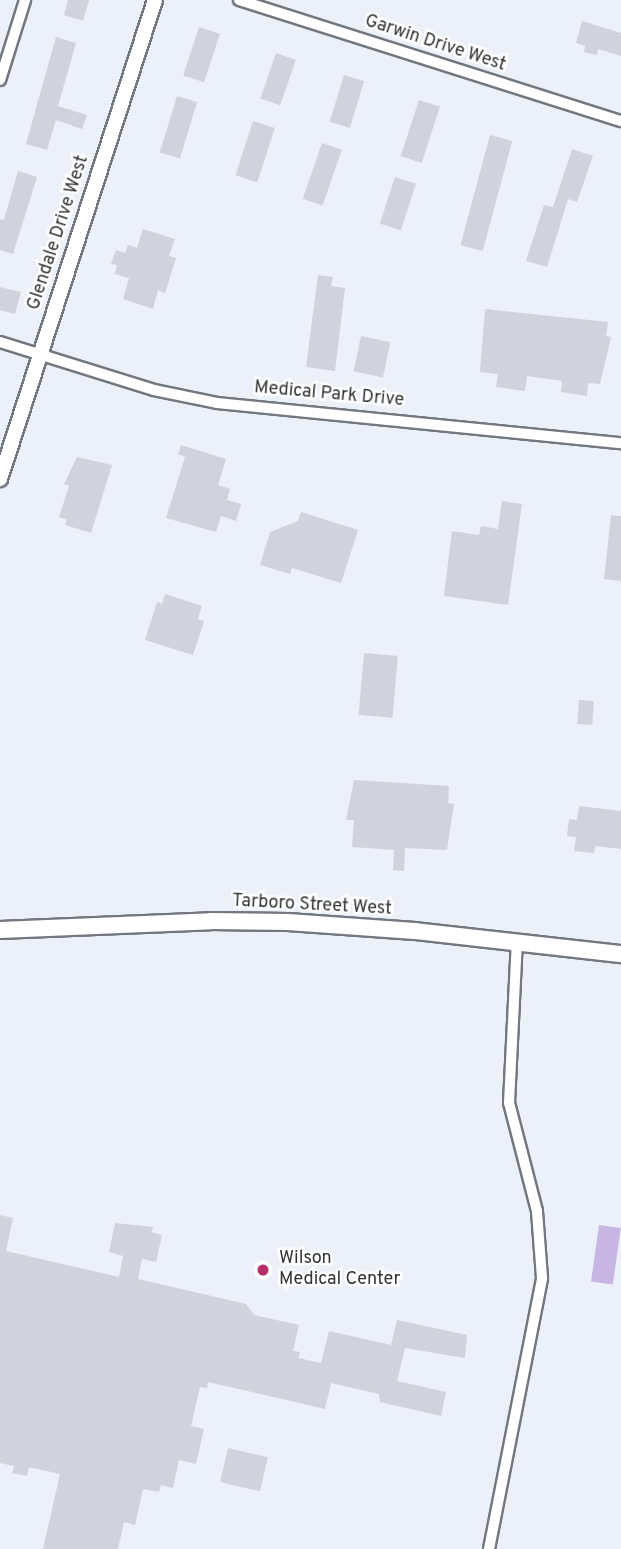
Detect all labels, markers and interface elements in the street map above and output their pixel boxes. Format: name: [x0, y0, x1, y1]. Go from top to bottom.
street label: Garwin Drive West: [362, 11, 508, 77]
street label: Glendale Drive West: [24, 153, 94, 313]
street label: Medical Park Drive: [253, 378, 405, 412]
street label: Tarboro Street West: [231, 891, 393, 921]
place label: Wilson Medical Center: [279, 1249, 400, 1292]
marker: Wilson Medical Center: [253, 1260, 273, 1280]

